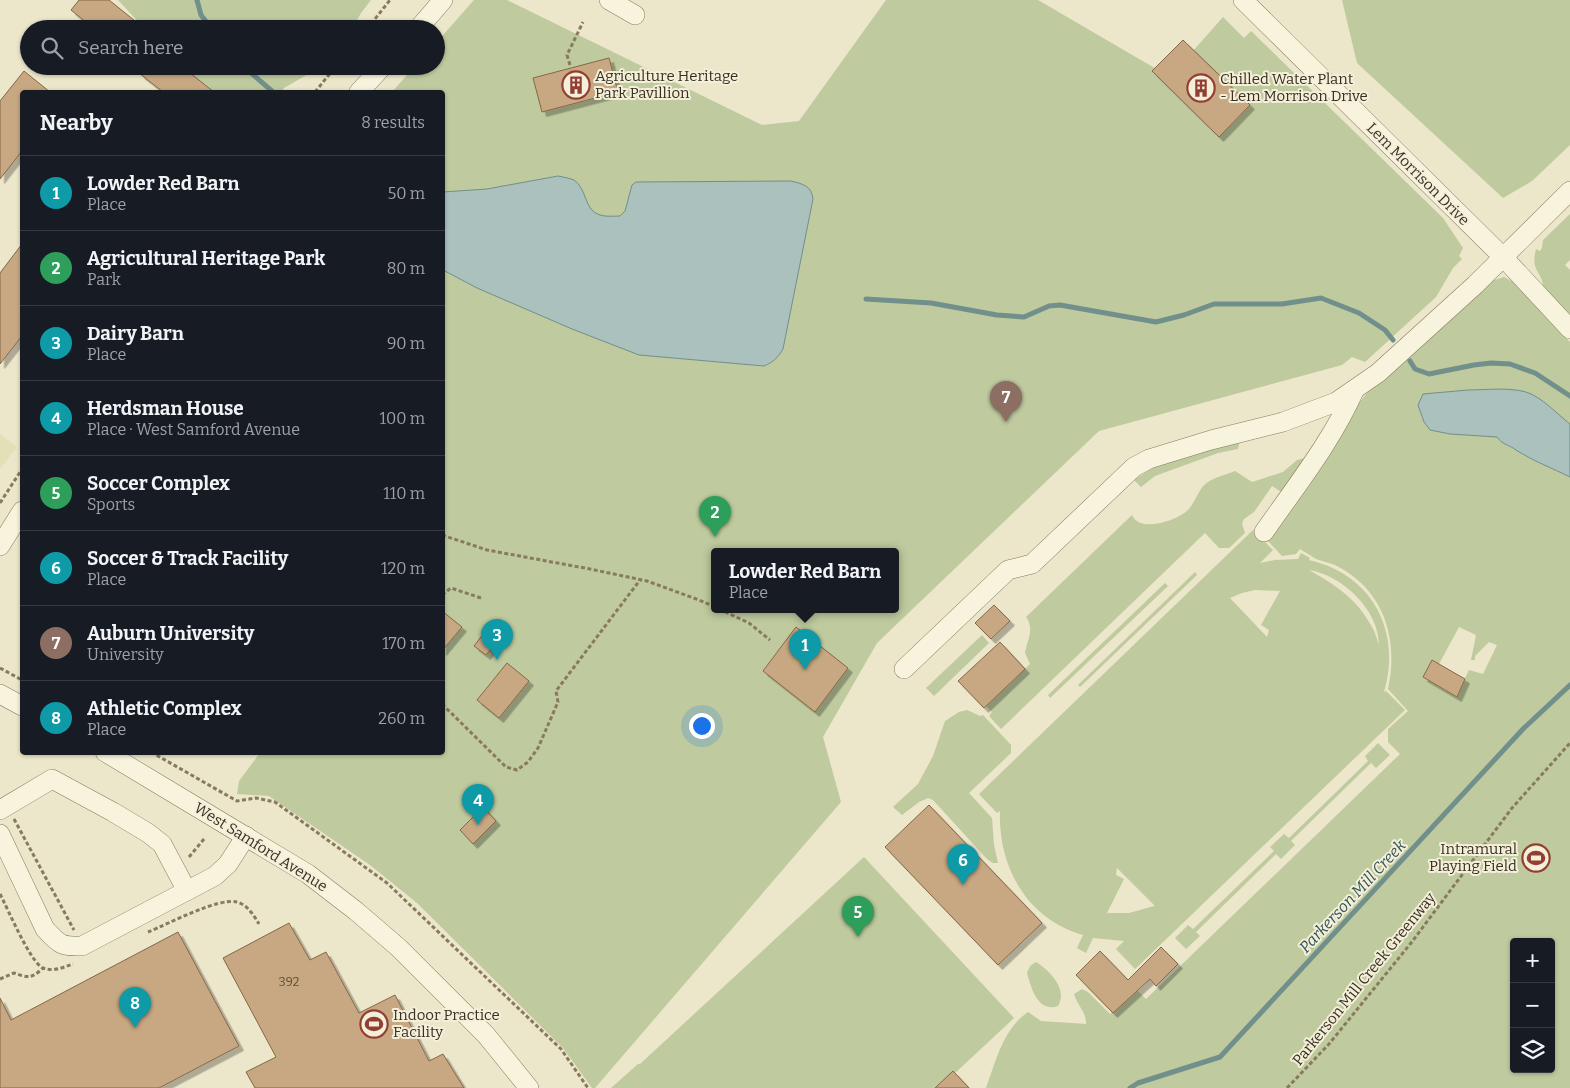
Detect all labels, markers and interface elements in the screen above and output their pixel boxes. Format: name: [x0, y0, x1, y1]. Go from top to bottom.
search box: [20, 20, 445, 75]
icon: search: [38, 34, 66, 62]
text: Search here: [78, 36, 183, 59]
place label: Agriculture Heritage Park Pavillion: [595, 67, 738, 102]
building icon: Agriculture Heritage Park Pavillion: [561, 70, 591, 100]
place label: Chilled Water Plant - Lem Morrison Drive: [1220, 70, 1368, 105]
building icon: Chilled Water Plant - Lem Morrison Drive: [1186, 73, 1216, 103]
text: Nearby: [40, 110, 113, 136]
text: 8 results: [361, 113, 425, 132]
street label: Lem Morrison Drive: [1363, 119, 1473, 229]
text: Lowder Red Barn: [87, 172, 239, 195]
text: 1: [53, 184, 59, 203]
text: 50 m: [388, 184, 425, 203]
text: Place: [87, 195, 126, 214]
text: Agricultural Heritage Park: [87, 247, 325, 270]
text: 2: [51, 259, 61, 278]
text: 80 m: [387, 259, 425, 278]
text: Park: [87, 270, 121, 289]
text: Dairy Barn: [87, 322, 184, 345]
text: 3: [51, 334, 61, 353]
text: 90 m: [387, 334, 425, 353]
text: Place: [87, 345, 126, 364]
pin: 7: [990, 381, 1022, 422]
text: Herdsman House: [87, 397, 244, 420]
text: 4: [51, 409, 61, 428]
text: 100 m: [380, 409, 425, 428]
text: Place · West Samford Avenue: [87, 420, 300, 439]
text: Soccer Complex: [87, 472, 230, 495]
text: 5: [52, 484, 60, 503]
text: 110 m: [383, 484, 425, 503]
text: Sports: [87, 495, 135, 514]
pin: 2: [699, 496, 731, 537]
text: Soccer & Track Facility: [87, 547, 288, 570]
popup: [711, 548, 899, 613]
text: 6: [51, 559, 61, 578]
text: 120 m: [381, 559, 425, 578]
text: Lowder Red Barn: [729, 560, 881, 583]
text: Place: [87, 570, 126, 589]
text: Place: [729, 583, 768, 602]
pin: 3: [481, 619, 513, 660]
text: Auburn University: [87, 622, 254, 645]
pin: 1: [789, 629, 821, 670]
text: 7: [52, 634, 60, 653]
text: 170 m: [382, 634, 425, 653]
text: University: [87, 645, 164, 664]
text: Athletic Complex: [87, 697, 242, 720]
text: 8: [51, 709, 61, 728]
text: 260 m: [378, 709, 425, 728]
your location: [689, 713, 715, 739]
text: Place: [87, 720, 126, 739]
pin: 4: [462, 784, 494, 825]
street label: West Samford Avenue: [191, 799, 331, 895]
water label: Parkerson Mill Creek: [1295, 836, 1410, 957]
place label: Intramural Playing Field: [1429, 840, 1517, 875]
sports icon: Intramural Playing Field: [1521, 843, 1551, 873]
pin: 6: [947, 844, 979, 885]
street label: Parkerson Mill Creek Greenway: [1289, 889, 1439, 1069]
pin: 5: [842, 896, 874, 937]
map controls: [1510, 938, 1555, 1073]
button: +: [1510, 938, 1555, 983]
house number: 392: [279, 975, 299, 989]
button: −: [1510, 983, 1555, 1028]
pin: 8: [119, 987, 151, 1028]
place label: Indoor Practice Facility: [393, 1006, 500, 1041]
sports icon: Indoor Practice Facility: [359, 1009, 389, 1039]
button: layers: [1510, 1028, 1555, 1073]

